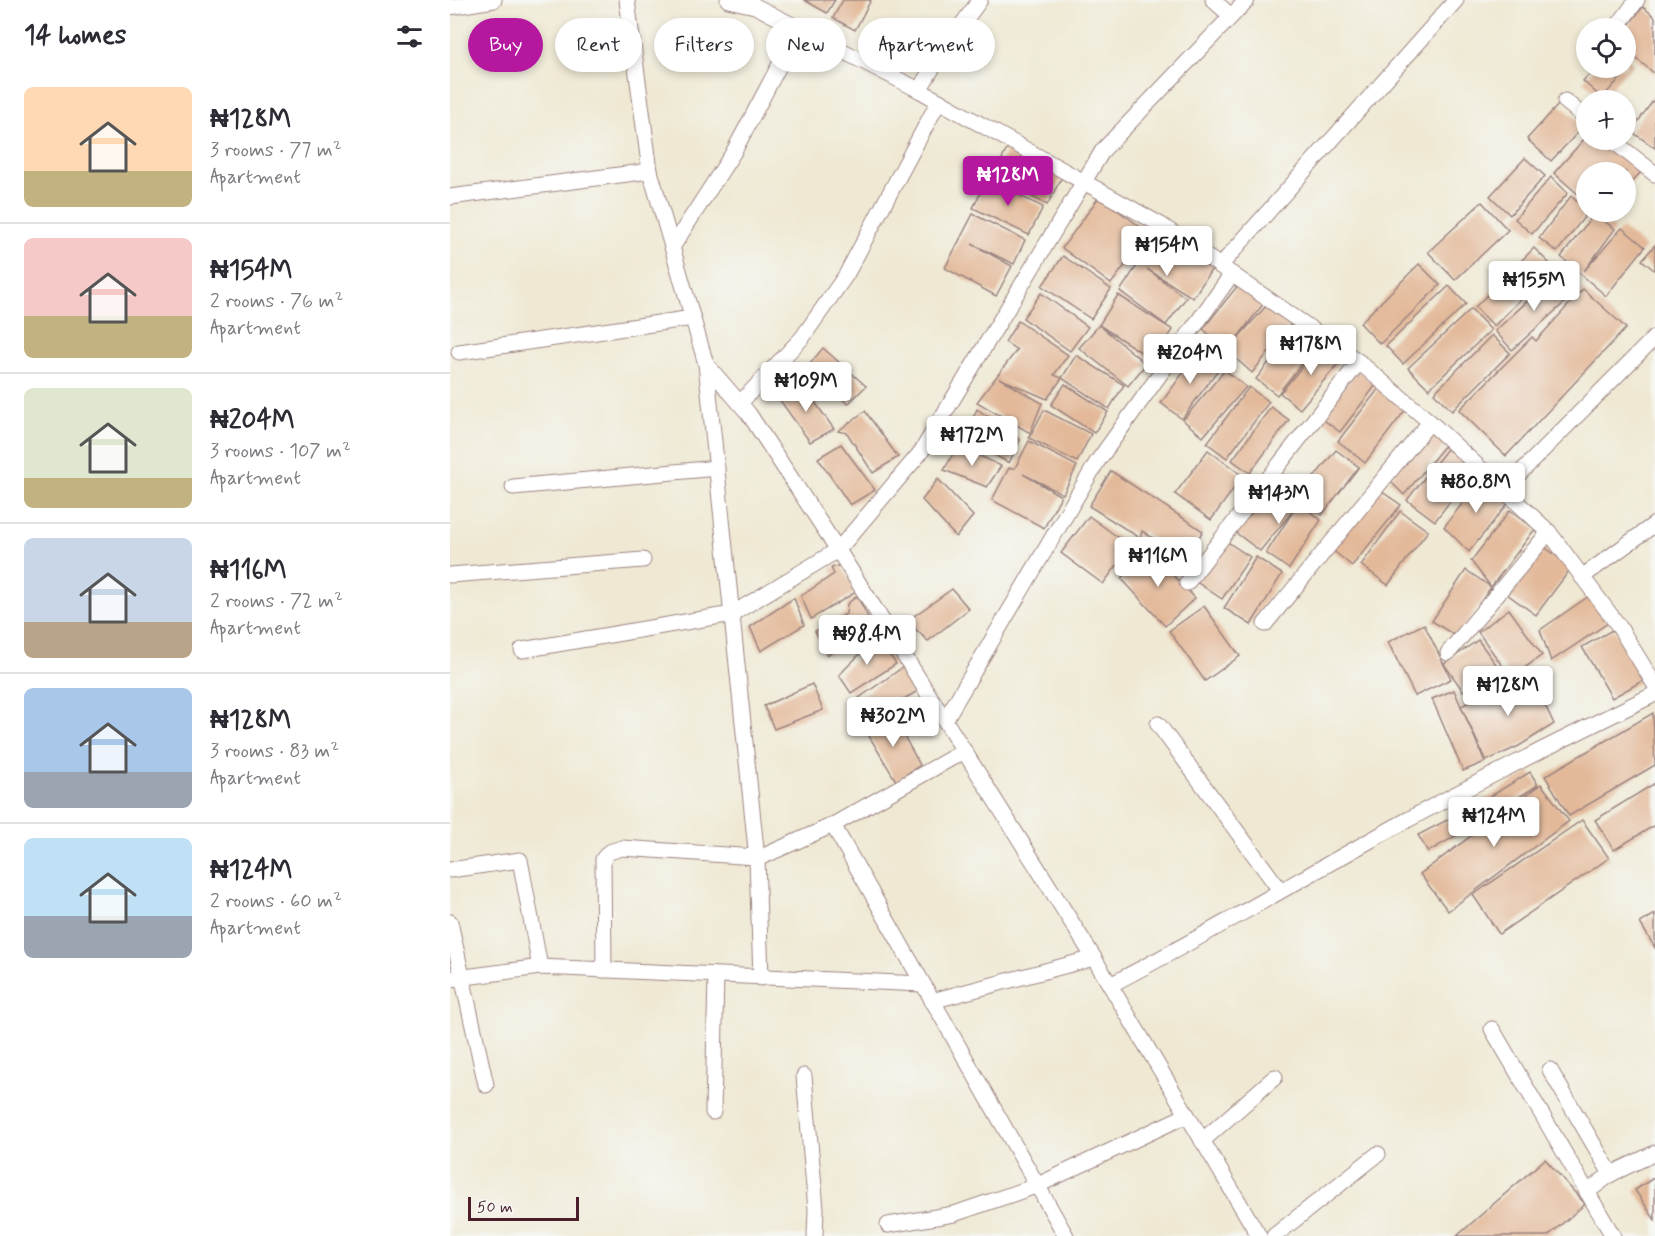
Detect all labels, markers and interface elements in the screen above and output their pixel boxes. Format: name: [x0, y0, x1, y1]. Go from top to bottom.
chip: Buy: [468, 18, 543, 72]
chip: Rent: [555, 18, 642, 72]
chip: Filters: [654, 18, 754, 72]
chip: New: [766, 18, 846, 72]
chip: Apartment: [858, 18, 995, 72]
map controls: [1576, 18, 1636, 222]
button: locate: [1576, 18, 1636, 78]
text: 14 homes: [24, 19, 126, 53]
icon: filters: [393, 20, 426, 53]
button: +: [1576, 90, 1636, 150]
text: ₦128M: [210, 103, 291, 137]
icon: home: [72, 111, 144, 183]
text: 3 rooms · 77 m²: [210, 137, 342, 164]
pin: ₦128M: [966, 156, 1050, 207]
text: ₦128M: [977, 162, 1039, 189]
button: −: [1576, 162, 1636, 222]
text: Apartment: [210, 164, 301, 191]
pin: ₦154M: [1125, 226, 1209, 277]
text: ₦154M: [1135, 232, 1199, 259]
text: ₦154M: [210, 254, 292, 288]
pin: ₦155M: [1492, 261, 1576, 312]
icon: home: [72, 262, 144, 334]
text: ₦155M: [1503, 267, 1565, 294]
text: 2 rooms · 76 m²: [210, 288, 343, 315]
text: Apartment: [210, 315, 301, 342]
pin: ₦178M: [1269, 325, 1353, 376]
text: ₦178M: [1280, 331, 1342, 358]
pin: ₦204M: [1148, 334, 1232, 385]
text: ₦204M: [1157, 340, 1223, 367]
pin: ₦109M: [764, 362, 848, 413]
text: ₦109M: [775, 368, 837, 395]
text: ₦204M: [210, 404, 295, 438]
icon: home: [72, 412, 144, 484]
pin: ₦172M: [930, 416, 1014, 467]
text: ₦172M: [941, 422, 1003, 449]
text: 3 rooms · 107 m²: [210, 438, 351, 465]
pin: ₦80.8M: [1427, 463, 1525, 514]
text: Apartment: [210, 465, 301, 492]
text: ₦80.8M: [1441, 469, 1511, 496]
pin: ₦143M: [1237, 474, 1321, 525]
text: ₦143M: [1248, 480, 1310, 507]
pin: ₦116M: [1116, 537, 1200, 588]
text: ₦116M: [1129, 543, 1187, 570]
text: ₦116M: [210, 554, 287, 588]
icon: home: [72, 562, 144, 634]
text: 2 rooms · 72 m²: [210, 588, 343, 615]
text: Apartment: [210, 615, 301, 642]
pin: ₦98.4M: [818, 615, 916, 666]
text: ₦98.4M: [833, 621, 901, 648]
pin: ₦128M: [1466, 666, 1550, 717]
text: ₦128M: [1477, 672, 1539, 699]
pin: ₦302M: [851, 697, 935, 748]
text: ₦302M: [861, 703, 925, 730]
text: ₦128M: [210, 704, 291, 738]
icon: home: [72, 712, 144, 784]
text: 3 rooms · 83 m²: [210, 738, 339, 765]
text: Apartment: [210, 765, 301, 792]
pin: ₦124M: [1452, 797, 1536, 848]
text: ₦124M: [1462, 803, 1526, 830]
text: ₦124M: [210, 854, 292, 888]
icon: home: [72, 862, 144, 934]
text: 2 rooms · 60 m²: [210, 888, 342, 915]
text: Apartment: [210, 915, 301, 942]
scale bar: [468, 1194, 579, 1222]
text: 50 m: [477, 1197, 513, 1218]

